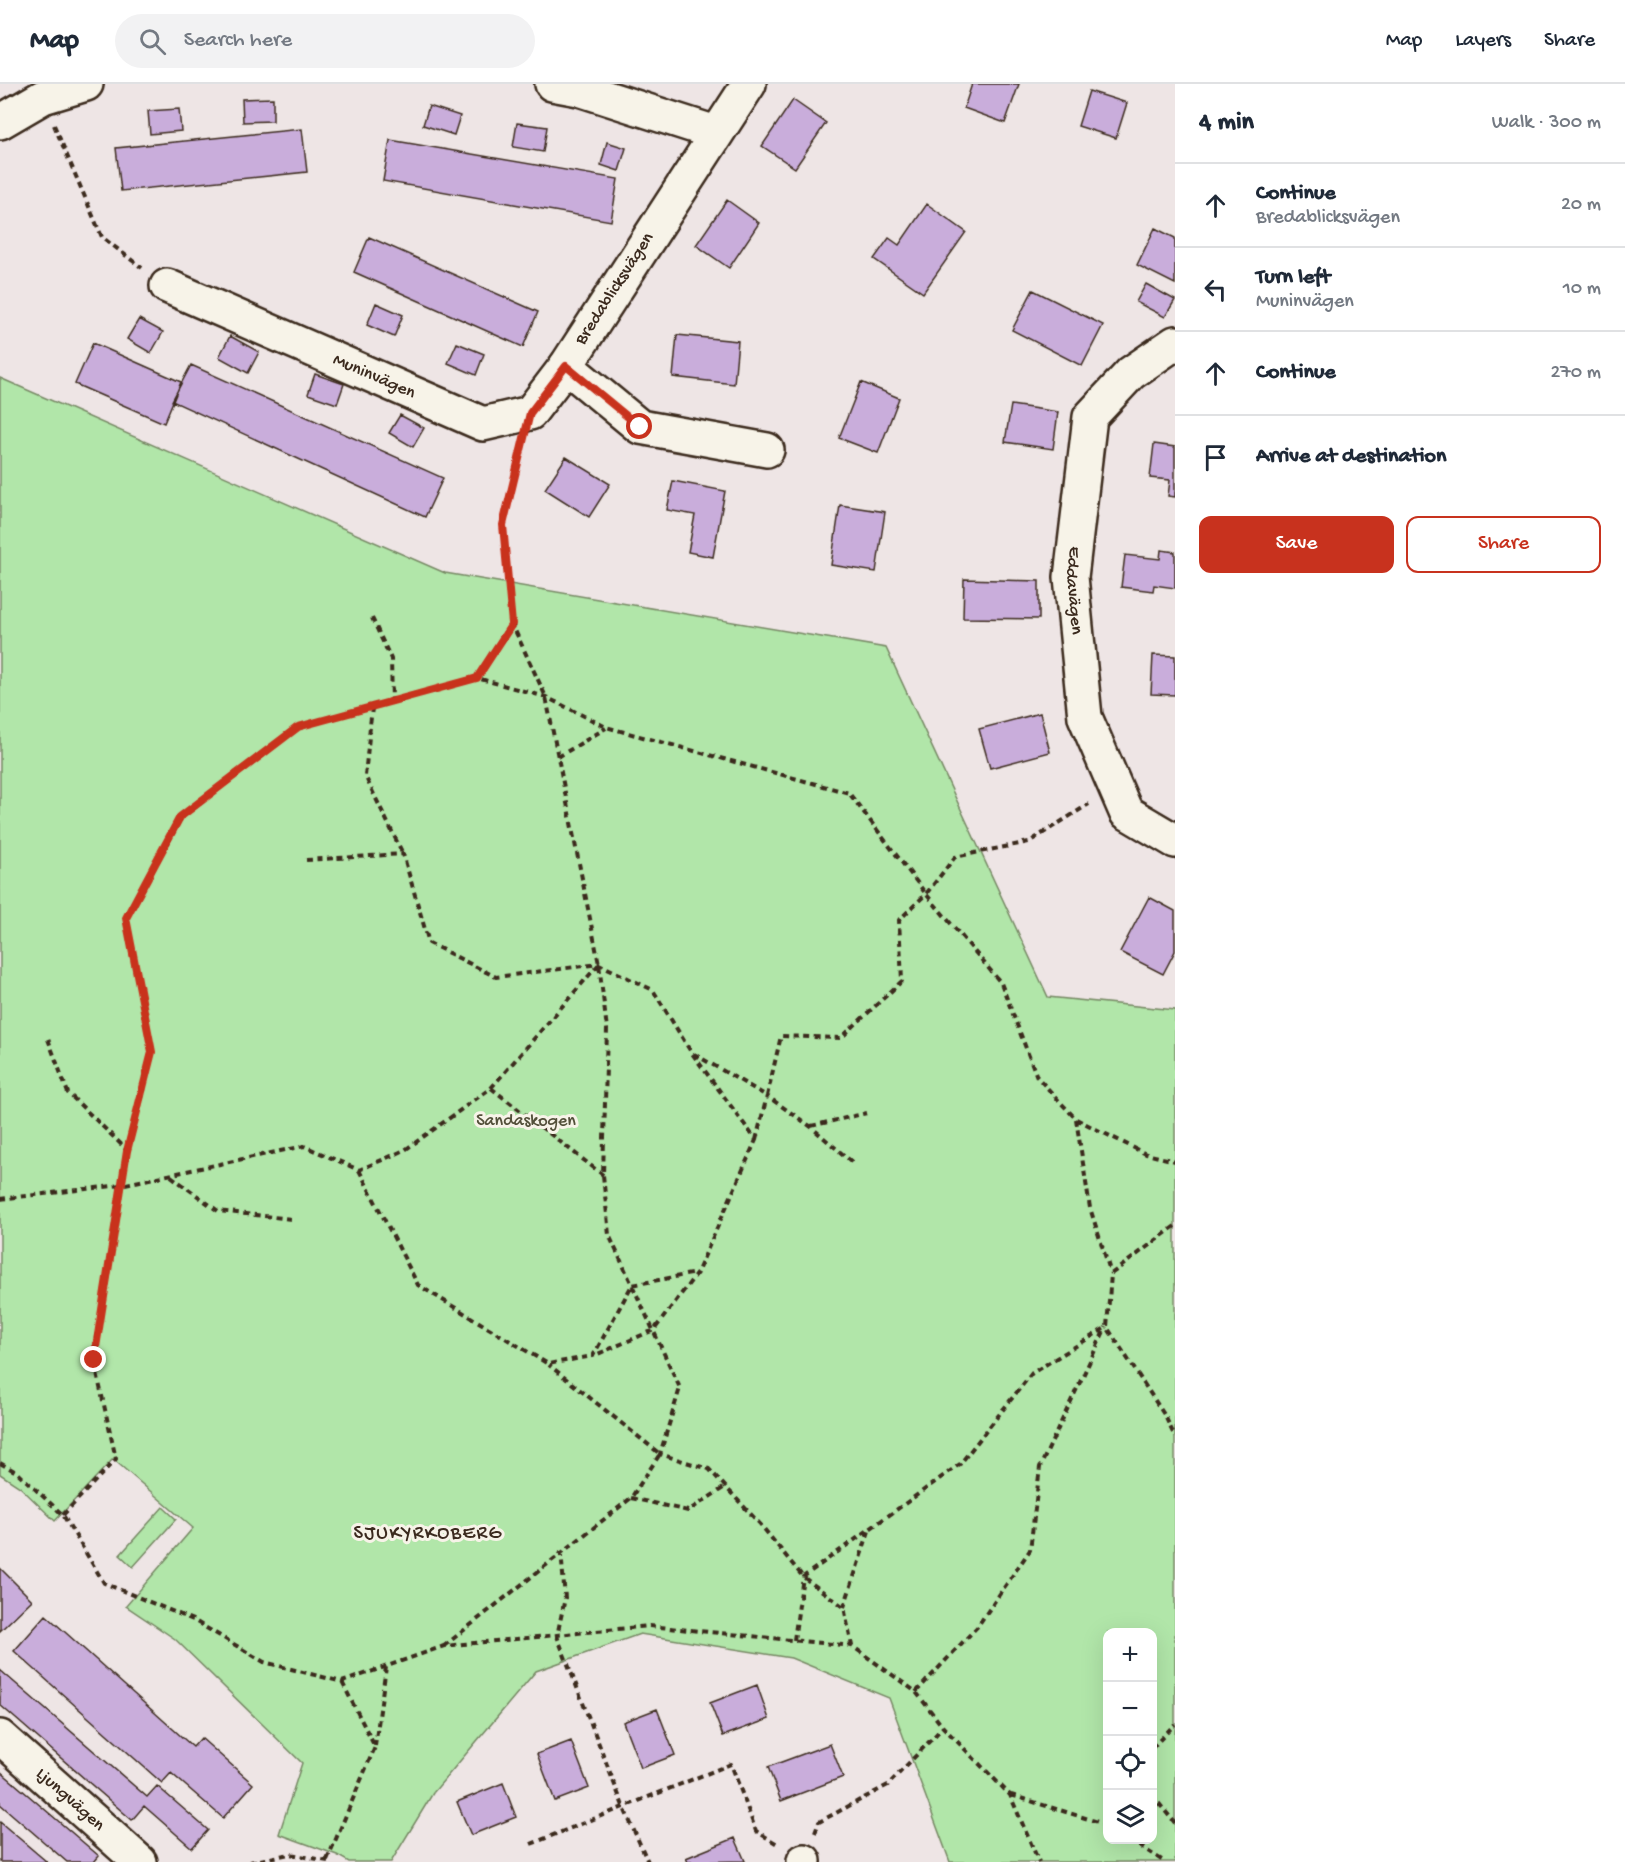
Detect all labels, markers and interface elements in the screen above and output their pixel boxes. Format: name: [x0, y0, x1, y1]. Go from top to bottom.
search box: [115, 14, 535, 68]
text: Map: [30, 25, 79, 58]
icon: search: [136, 25, 169, 58]
text: Search here: [184, 28, 292, 54]
text: Map: [1386, 29, 1422, 54]
text: Layers: [1455, 29, 1511, 54]
text: Share: [1544, 29, 1595, 54]
text: 4 min: [1199, 108, 1254, 139]
text: Walk · 300 m: [1492, 112, 1601, 135]
text: Continue: [1256, 181, 1336, 207]
icon: ahead: [1199, 189, 1232, 222]
text: 20 m: [1561, 194, 1601, 217]
text: Bredablicksvägen: [1256, 207, 1400, 230]
street label: Bredablicksvägen: [570, 229, 659, 350]
text: Turn left: [1256, 265, 1330, 291]
icon: left: [1199, 273, 1232, 306]
text: 10 m: [1563, 278, 1601, 301]
text: Muninvägen: [1256, 291, 1354, 314]
street label: Muninvägen: [330, 349, 419, 404]
icon: ahead: [1199, 357, 1232, 390]
text: Continue: [1256, 360, 1336, 386]
text: 270 m: [1551, 362, 1601, 385]
route start: [626, 413, 652, 439]
icon: arrive: [1199, 441, 1232, 474]
text: Arrive at destination: [1256, 444, 1446, 470]
button: Save: [1199, 516, 1394, 573]
button: Share: [1406, 516, 1601, 573]
street label: Eddavägen: [1060, 545, 1087, 636]
park label: Sandaskogen: [476, 1111, 576, 1132]
route end: [80, 1346, 106, 1372]
district label: SJUKYRKOBERG: [353, 1523, 503, 1546]
map controls: [1103, 1628, 1157, 1844]
button: +: [1103, 1628, 1157, 1682]
button: −: [1103, 1682, 1157, 1736]
button: locate: [1103, 1736, 1157, 1790]
street label: Ljungvägen: [31, 1763, 109, 1836]
button: layers: [1103, 1790, 1157, 1844]

